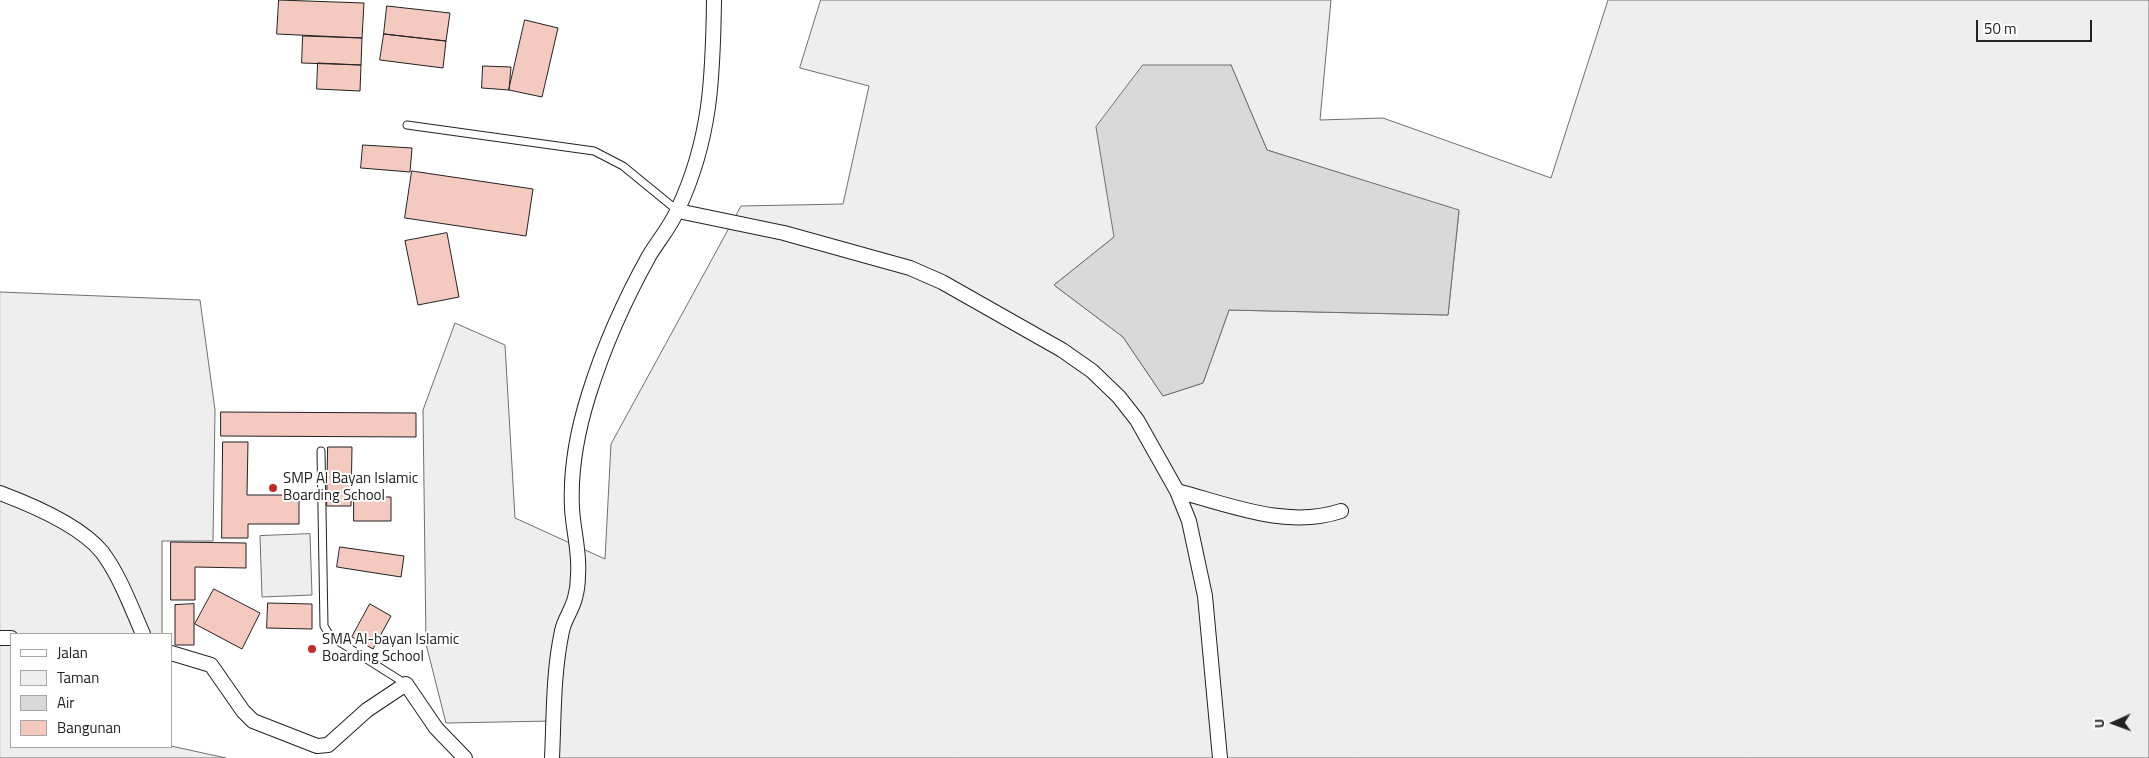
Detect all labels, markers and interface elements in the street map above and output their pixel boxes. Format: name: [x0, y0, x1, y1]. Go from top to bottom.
scale bar: [1979, 10, 2095, 42]
text: 50 m: [1984, 17, 2017, 40]
place label: SMP Al Bayan Islamic Boarding School: [283, 470, 418, 505]
marker: SMP Al Bayan Islamic Boarding School: [267, 482, 279, 494]
place label: SMA Al-bayan Islamic Boarding School: [322, 631, 459, 666]
legend: [10, 633, 172, 748]
text: Jalan: [57, 641, 88, 664]
marker: SMA Al-bayan Islamic Boarding School: [306, 643, 318, 655]
text: Taman: [57, 666, 99, 689]
text: Air: [57, 691, 74, 714]
north arrow: [2089, 698, 2139, 748]
text: Bangunan: [57, 716, 121, 739]
text: U: [2088, 719, 2109, 728]

